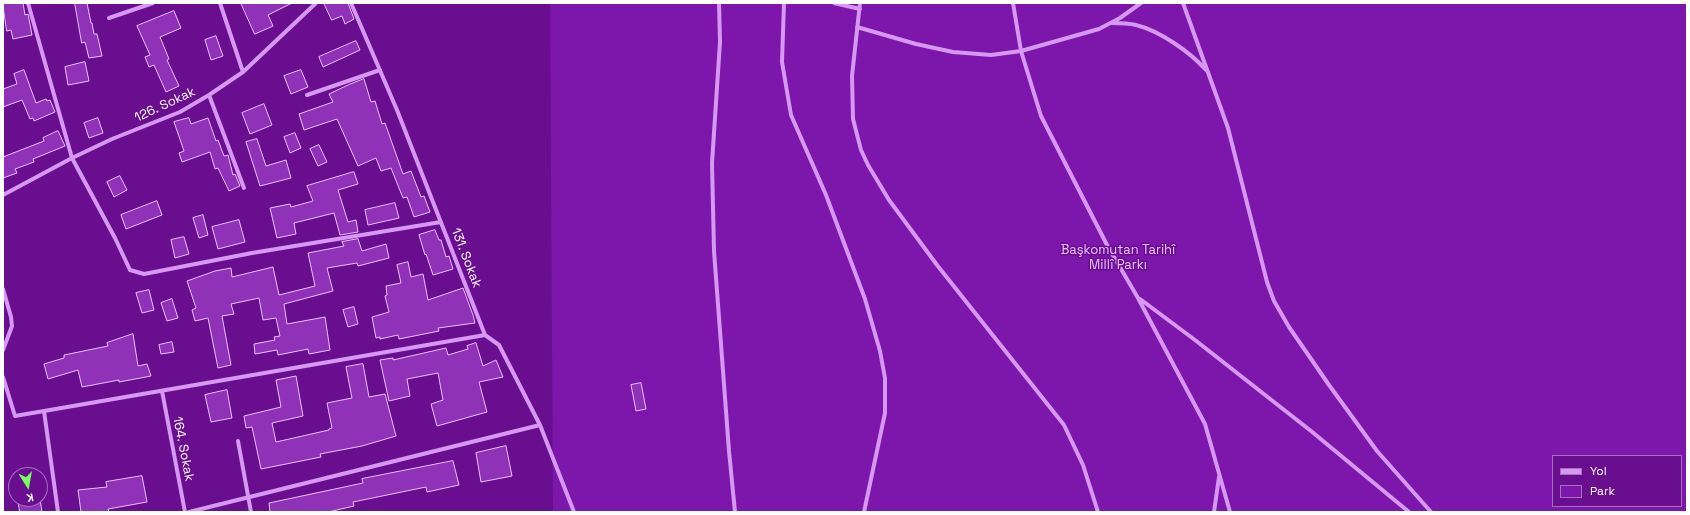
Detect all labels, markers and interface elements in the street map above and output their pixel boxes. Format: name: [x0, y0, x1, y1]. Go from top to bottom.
street label: 126. Sokak: [132, 84, 198, 126]
street label: 131. Sokak: [448, 226, 484, 290]
park label: Başkomutan Tarihî Millî Parkı: [1061, 242, 1175, 273]
street label: 164. Sokak: [169, 415, 197, 483]
legend: [1552, 455, 1682, 507]
text: Yol: [1590, 463, 1607, 479]
north arrow: [8, 467, 48, 507]
text: Park: [1590, 483, 1615, 499]
text: K: [25, 490, 35, 505]

